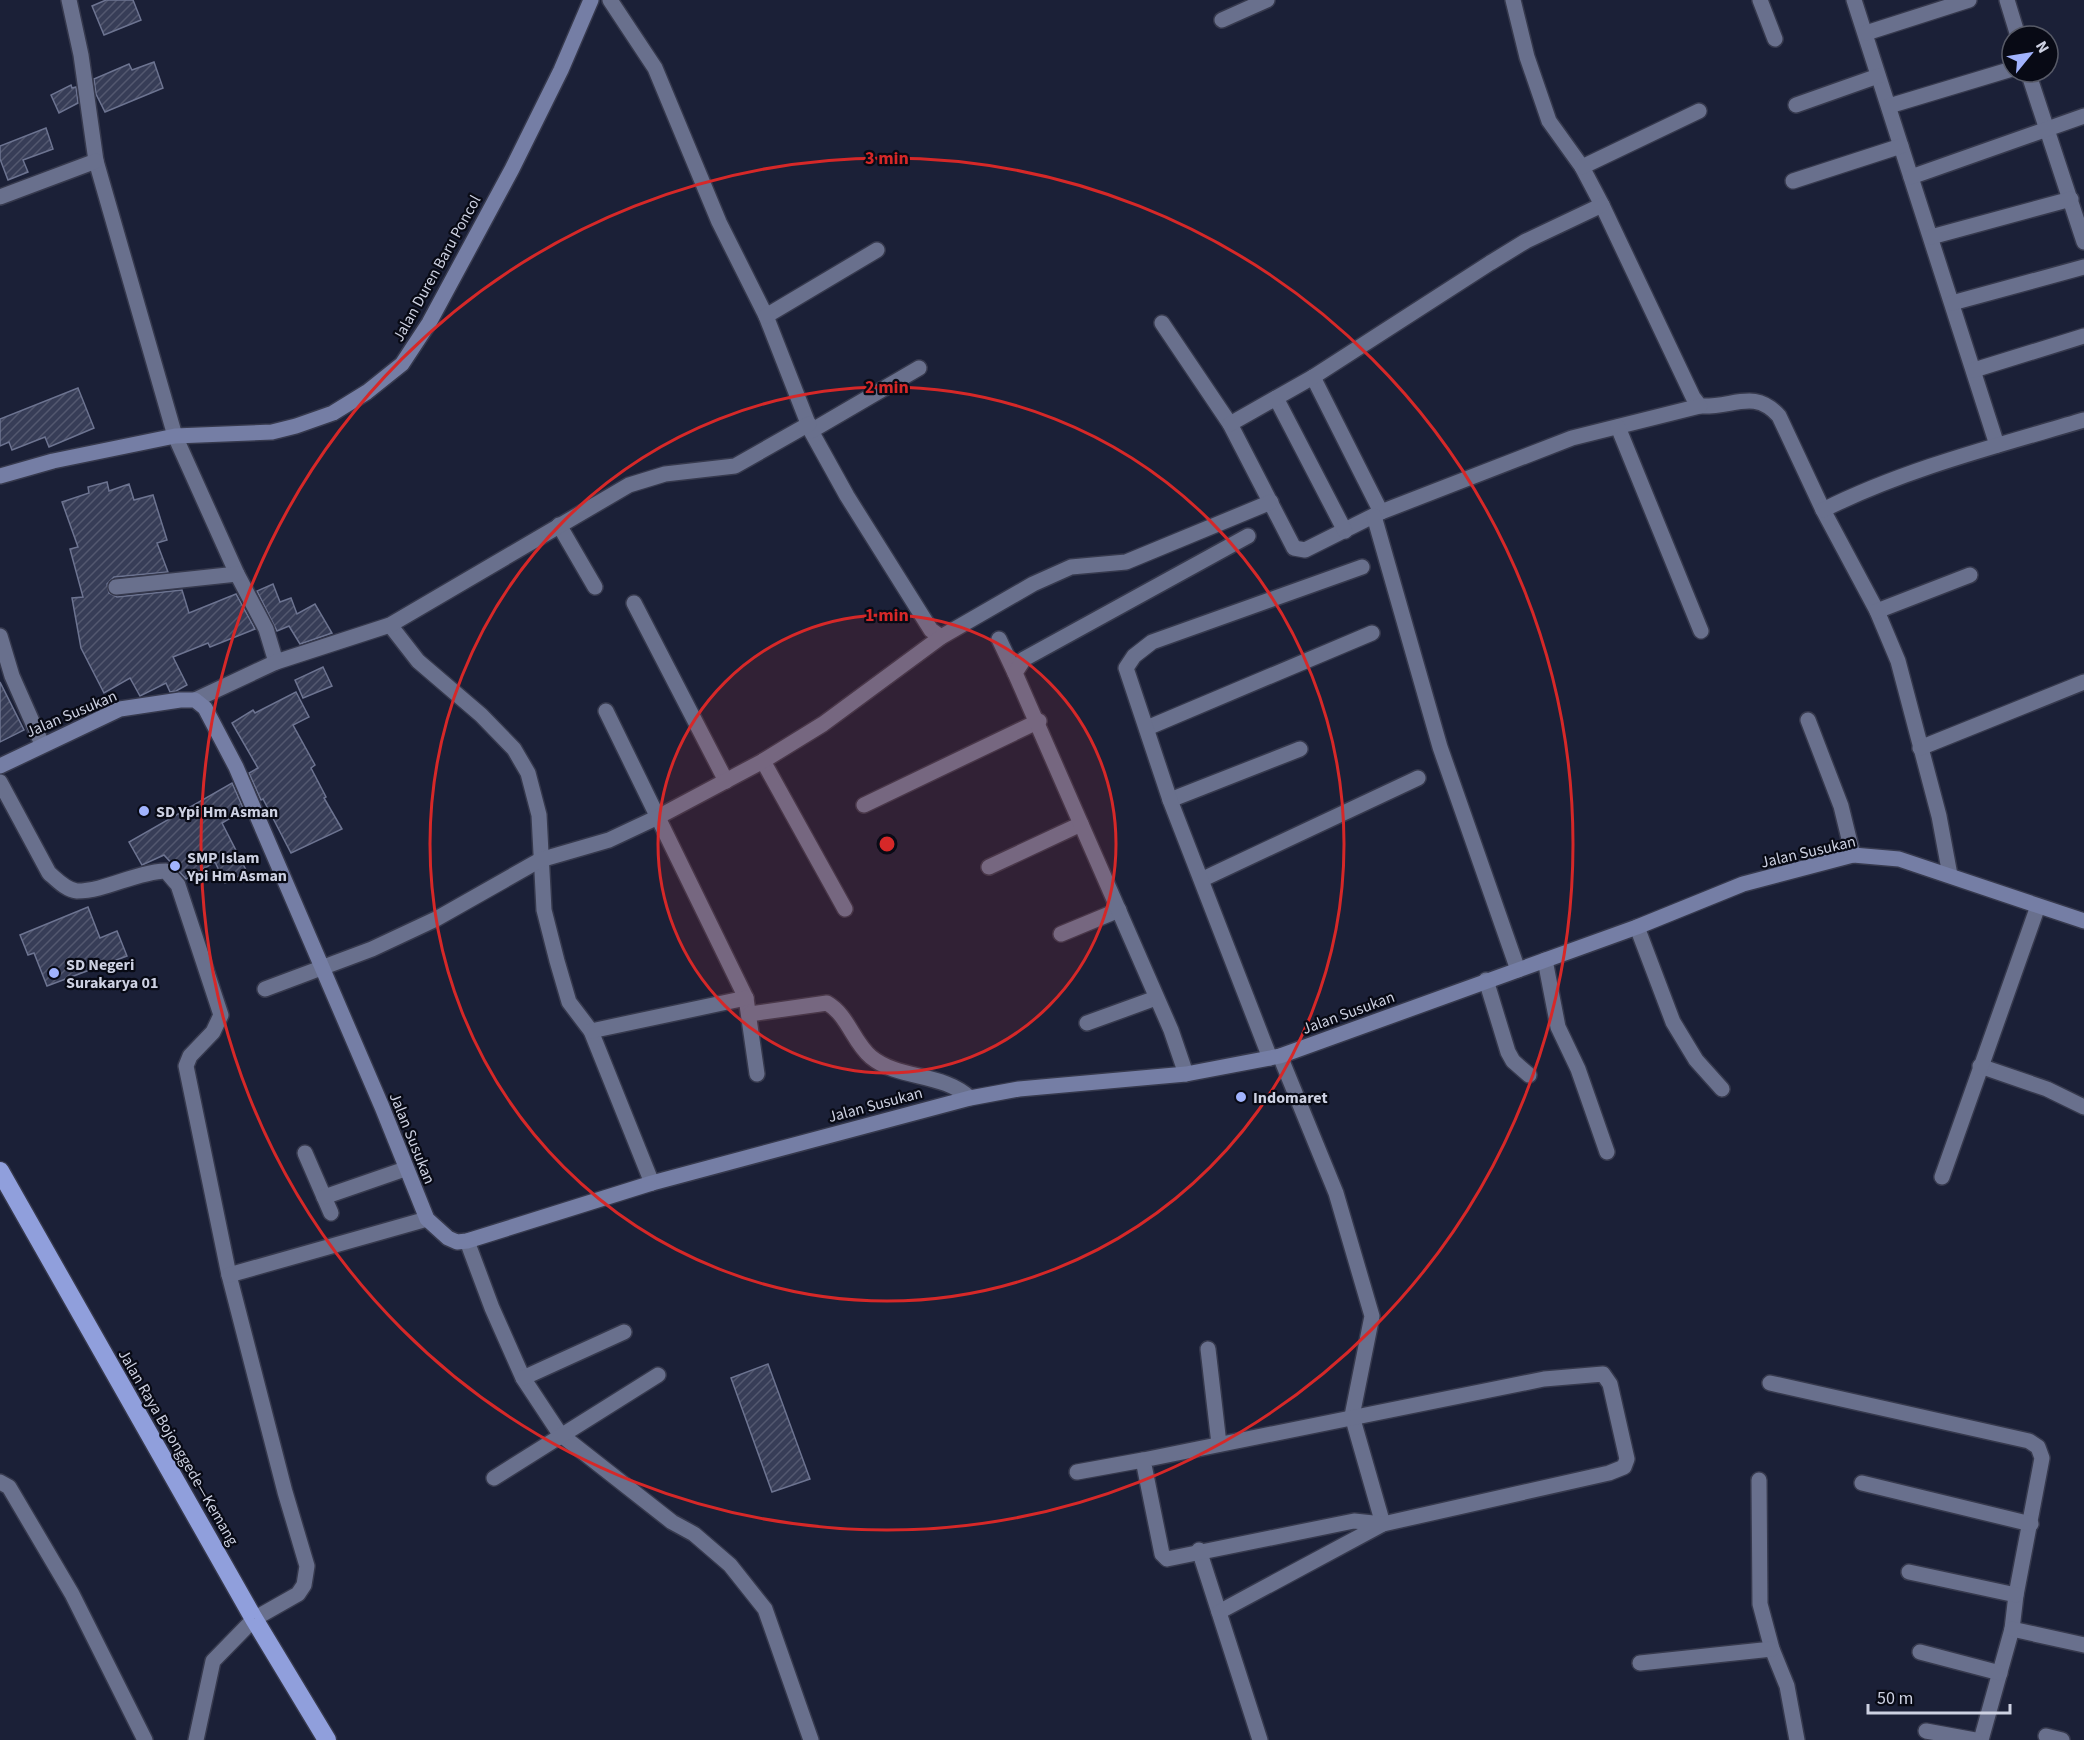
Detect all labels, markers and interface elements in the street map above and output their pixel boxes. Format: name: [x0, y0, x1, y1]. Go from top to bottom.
north arrow: [2000, 24, 2060, 84]
text: N: [2030, 37, 2054, 57]
text: 3 min: [865, 146, 909, 171]
street label: Jalan Duren Baru Poncol: [387, 191, 486, 346]
text: 2 min: [865, 375, 909, 400]
text: 1 min: [865, 603, 909, 628]
street label: Jalan Susukan: [22, 685, 120, 743]
place label: SD Ypi Hm Asman: [156, 801, 278, 823]
marker: SD Ypi Hm Asman: [137, 804, 151, 818]
street label: Jalan Susukan: [1758, 830, 1858, 874]
centre of rings: [877, 834, 897, 854]
place label: SMP Islam Ypi Hm Asman: [186, 847, 287, 887]
marker: SMP Islam Ypi Hm Asman: [168, 859, 182, 873]
place label: SD Negeri Surakarya 01: [66, 954, 158, 994]
marker: SD Negeri Surakarya 01: [47, 966, 61, 980]
street label: Jalan Susukan: [1299, 986, 1398, 1040]
street label: Jalan Susukan: [826, 1082, 925, 1128]
place label: Indomaret: [1253, 1087, 1328, 1109]
street label: Jalan Susukan: [384, 1089, 440, 1187]
marker: Indomaret: [1234, 1090, 1248, 1104]
street label: Jalan Raya Bojonggede—Kemang: [113, 1345, 244, 1550]
scale bar: [1868, 1677, 2010, 1715]
text: 50 m: [1877, 1686, 1913, 1711]

